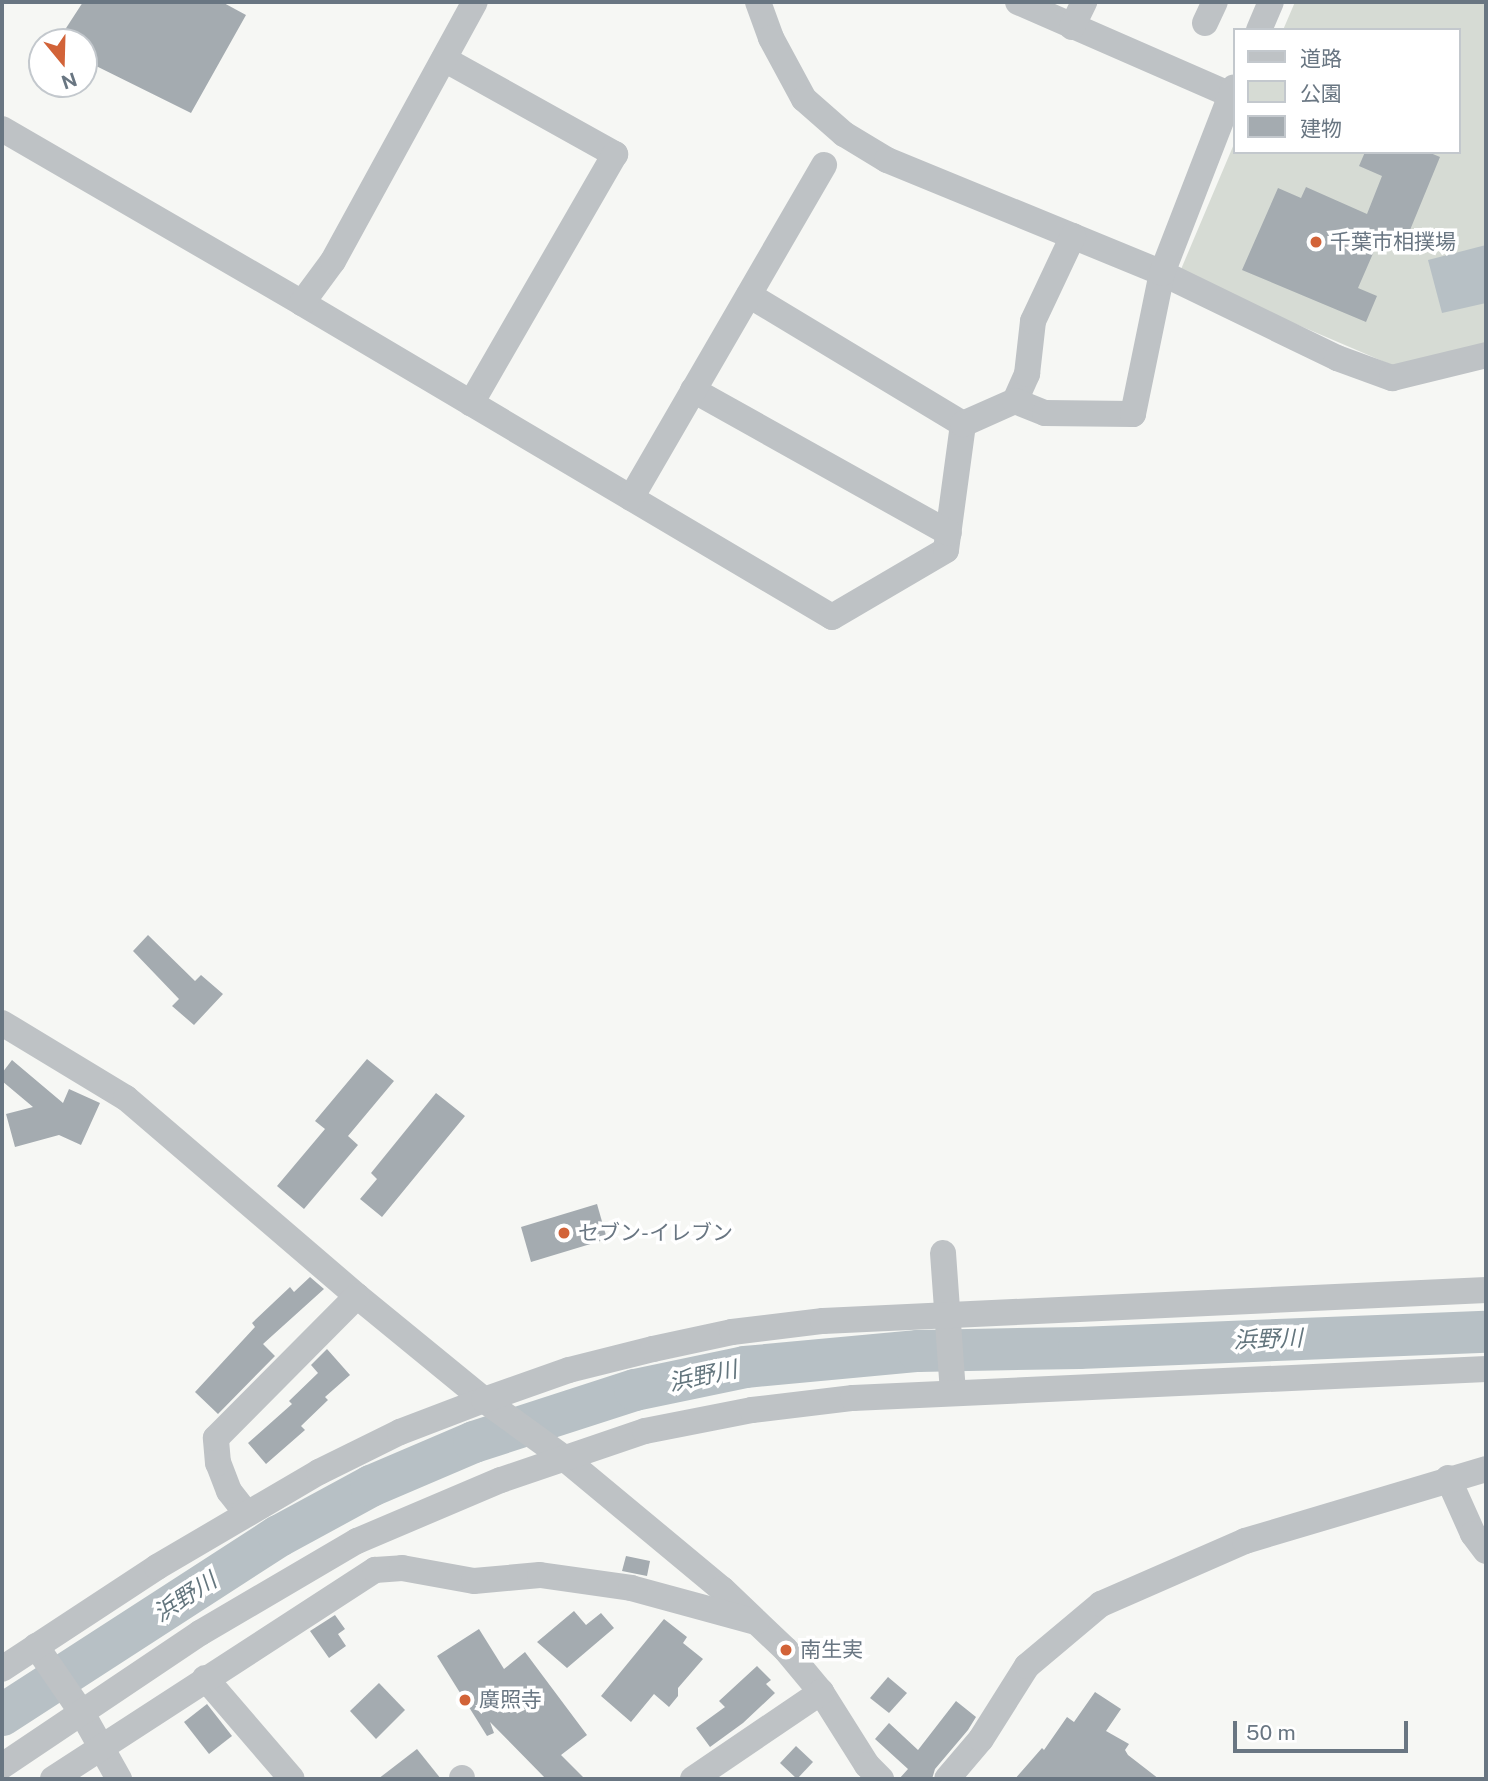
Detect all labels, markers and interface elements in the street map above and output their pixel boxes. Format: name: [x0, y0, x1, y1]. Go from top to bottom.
north arrow: [28, 28, 98, 98]
legend: [1232, 28, 1460, 154]
text: 道路: [1300, 46, 1342, 71]
text: N: [59, 68, 80, 94]
text: 公園: [1300, 81, 1342, 106]
text: 建物: [1300, 116, 1342, 141]
place label: 千葉市相撲場: [1330, 229, 1456, 255]
marker: 千葉市相撲場: [1308, 234, 1324, 250]
place label: セブン-イレブン: [578, 1220, 733, 1246]
marker: セブン-イレブン: [556, 1225, 572, 1241]
water label: 浜野川: [1233, 1324, 1303, 1354]
water label: 浜野川: [666, 1355, 740, 1397]
water label: 浜野川: [149, 1567, 221, 1627]
place label: 南生実: [800, 1637, 863, 1663]
marker: 南生実: [778, 1642, 794, 1658]
place label: 廣照寺: [479, 1687, 542, 1713]
marker: 廣照寺: [457, 1692, 473, 1708]
scale bar: [1236, 1708, 1411, 1752]
text: 50 m: [1246, 1720, 1296, 1745]

